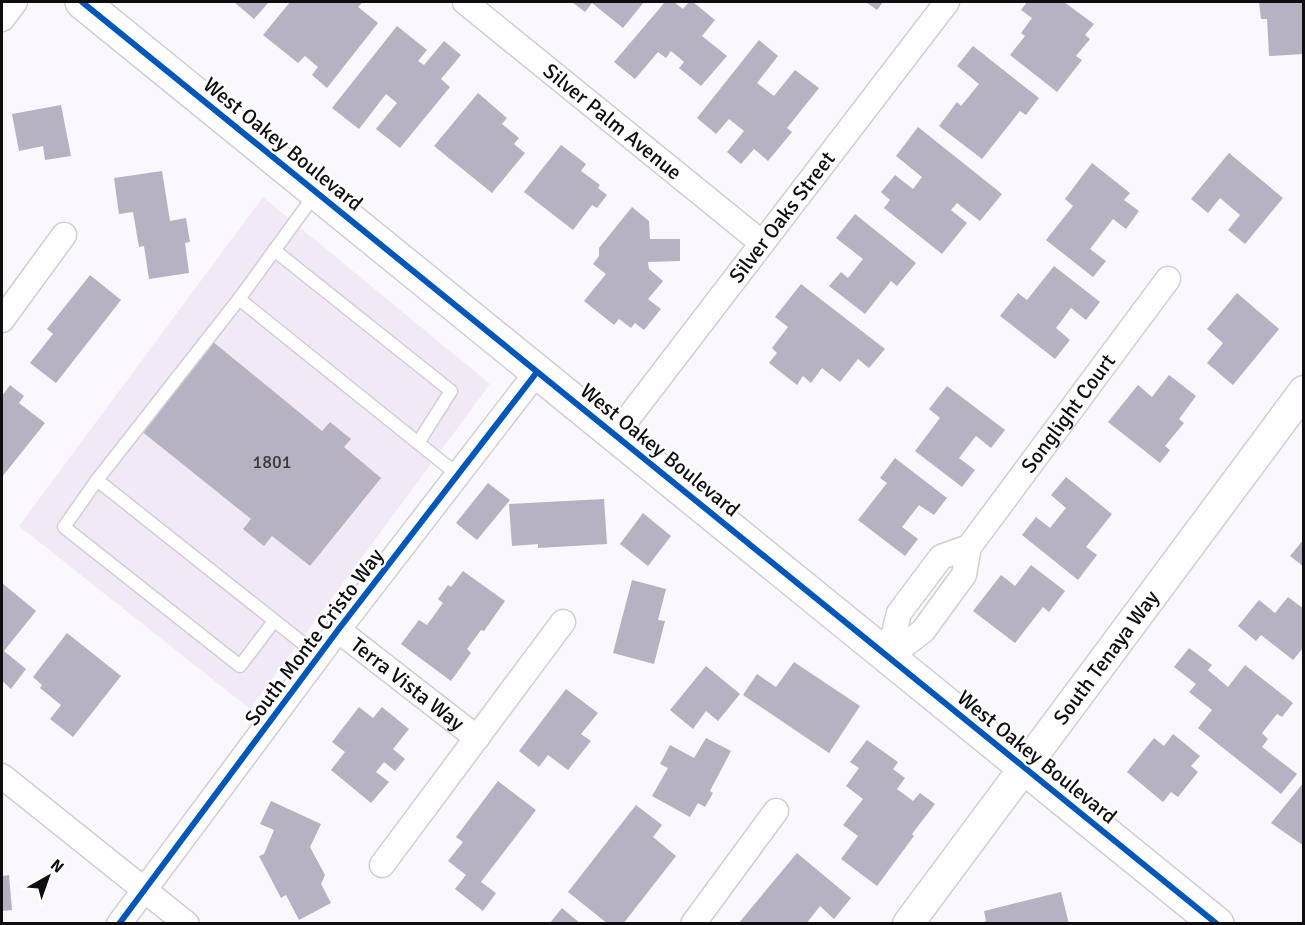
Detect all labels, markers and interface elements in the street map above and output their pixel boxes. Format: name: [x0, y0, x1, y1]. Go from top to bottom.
street label: Silver Palm Avenue: [538, 58, 687, 186]
street label: West Oakey Boulevard: [198, 72, 368, 216]
street label: Silver Oaks Street: [723, 146, 841, 288]
street label: Songlight Court: [1016, 349, 1121, 478]
street label: West Oakey Boulevard: [575, 378, 745, 522]
house number: 1801: [253, 451, 291, 473]
street label: South Monte Cristo Way: [239, 543, 389, 731]
street label: South Tenaya Way: [1048, 585, 1164, 730]
street label: Terra Vista Way: [346, 632, 470, 736]
street label: West Oakey Boulevard: [952, 685, 1122, 829]
north arrow: [18, 847, 78, 907]
text: N: [46, 855, 68, 878]

